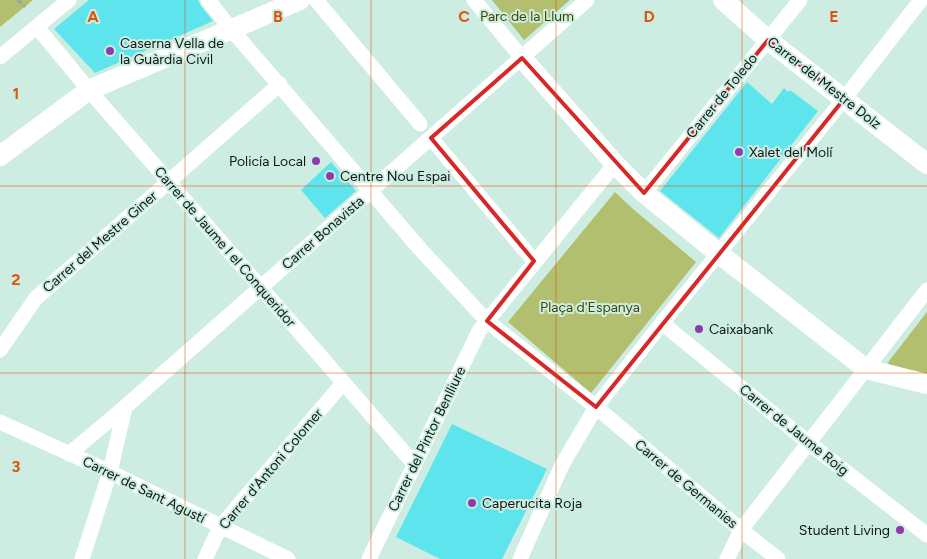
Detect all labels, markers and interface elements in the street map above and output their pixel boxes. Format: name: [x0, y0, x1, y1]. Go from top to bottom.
text: A: [87, 7, 99, 26]
text: B: [273, 7, 283, 26]
text: C: [458, 7, 470, 26]
text: D: [643, 7, 655, 26]
text: E: [829, 7, 839, 26]
park label: Parc de la Llum: [480, 8, 574, 25]
street label: Carrer del Mestre Dolz: [764, 33, 884, 133]
place label: Caserna Vella de la Guàrdia Civil: [120, 35, 224, 68]
marker: Caserna Vella de la Guàrdia Civil: [104, 45, 116, 57]
street label: Carrer de Toledo: [683, 50, 761, 142]
text: 1: [13, 84, 19, 103]
place label: Xalet del Molí: [749, 144, 833, 161]
marker: Xalet del Molí: [733, 146, 745, 158]
place label: Policía Local: [229, 153, 306, 170]
marker: Policía Local: [310, 155, 322, 167]
street label: Carrer de Jaume I el Conqueridor: [151, 163, 300, 331]
place label: Centre Nou Espai: [340, 168, 450, 185]
marker: Centre Nou Espai: [324, 170, 336, 182]
street label: Carrer del Mestre Giner: [39, 187, 161, 296]
street label: Carrer Bonavista: [278, 193, 368, 273]
text: 2: [11, 270, 21, 289]
park label: Plaça d'Espanya: [540, 299, 640, 316]
place label: Caixabank: [709, 321, 773, 338]
marker: Caixabank: [693, 323, 705, 335]
street label: Carrer del Pintor Benlliure: [384, 363, 470, 514]
street label: Carrer de Jaume Roig: [736, 381, 852, 479]
street label: Carrer d'Antoni Colomer: [215, 405, 327, 533]
street label: Carrer de Germanies: [631, 436, 741, 532]
street label: Carrer de Sant Agustí: [80, 453, 209, 527]
text: 3: [12, 457, 21, 476]
place label: Caperucita Roja: [482, 495, 582, 512]
marker: Caperucita Roja: [466, 497, 478, 509]
place label: Student Living: [799, 522, 890, 539]
marker: Student Living: [894, 524, 906, 536]

